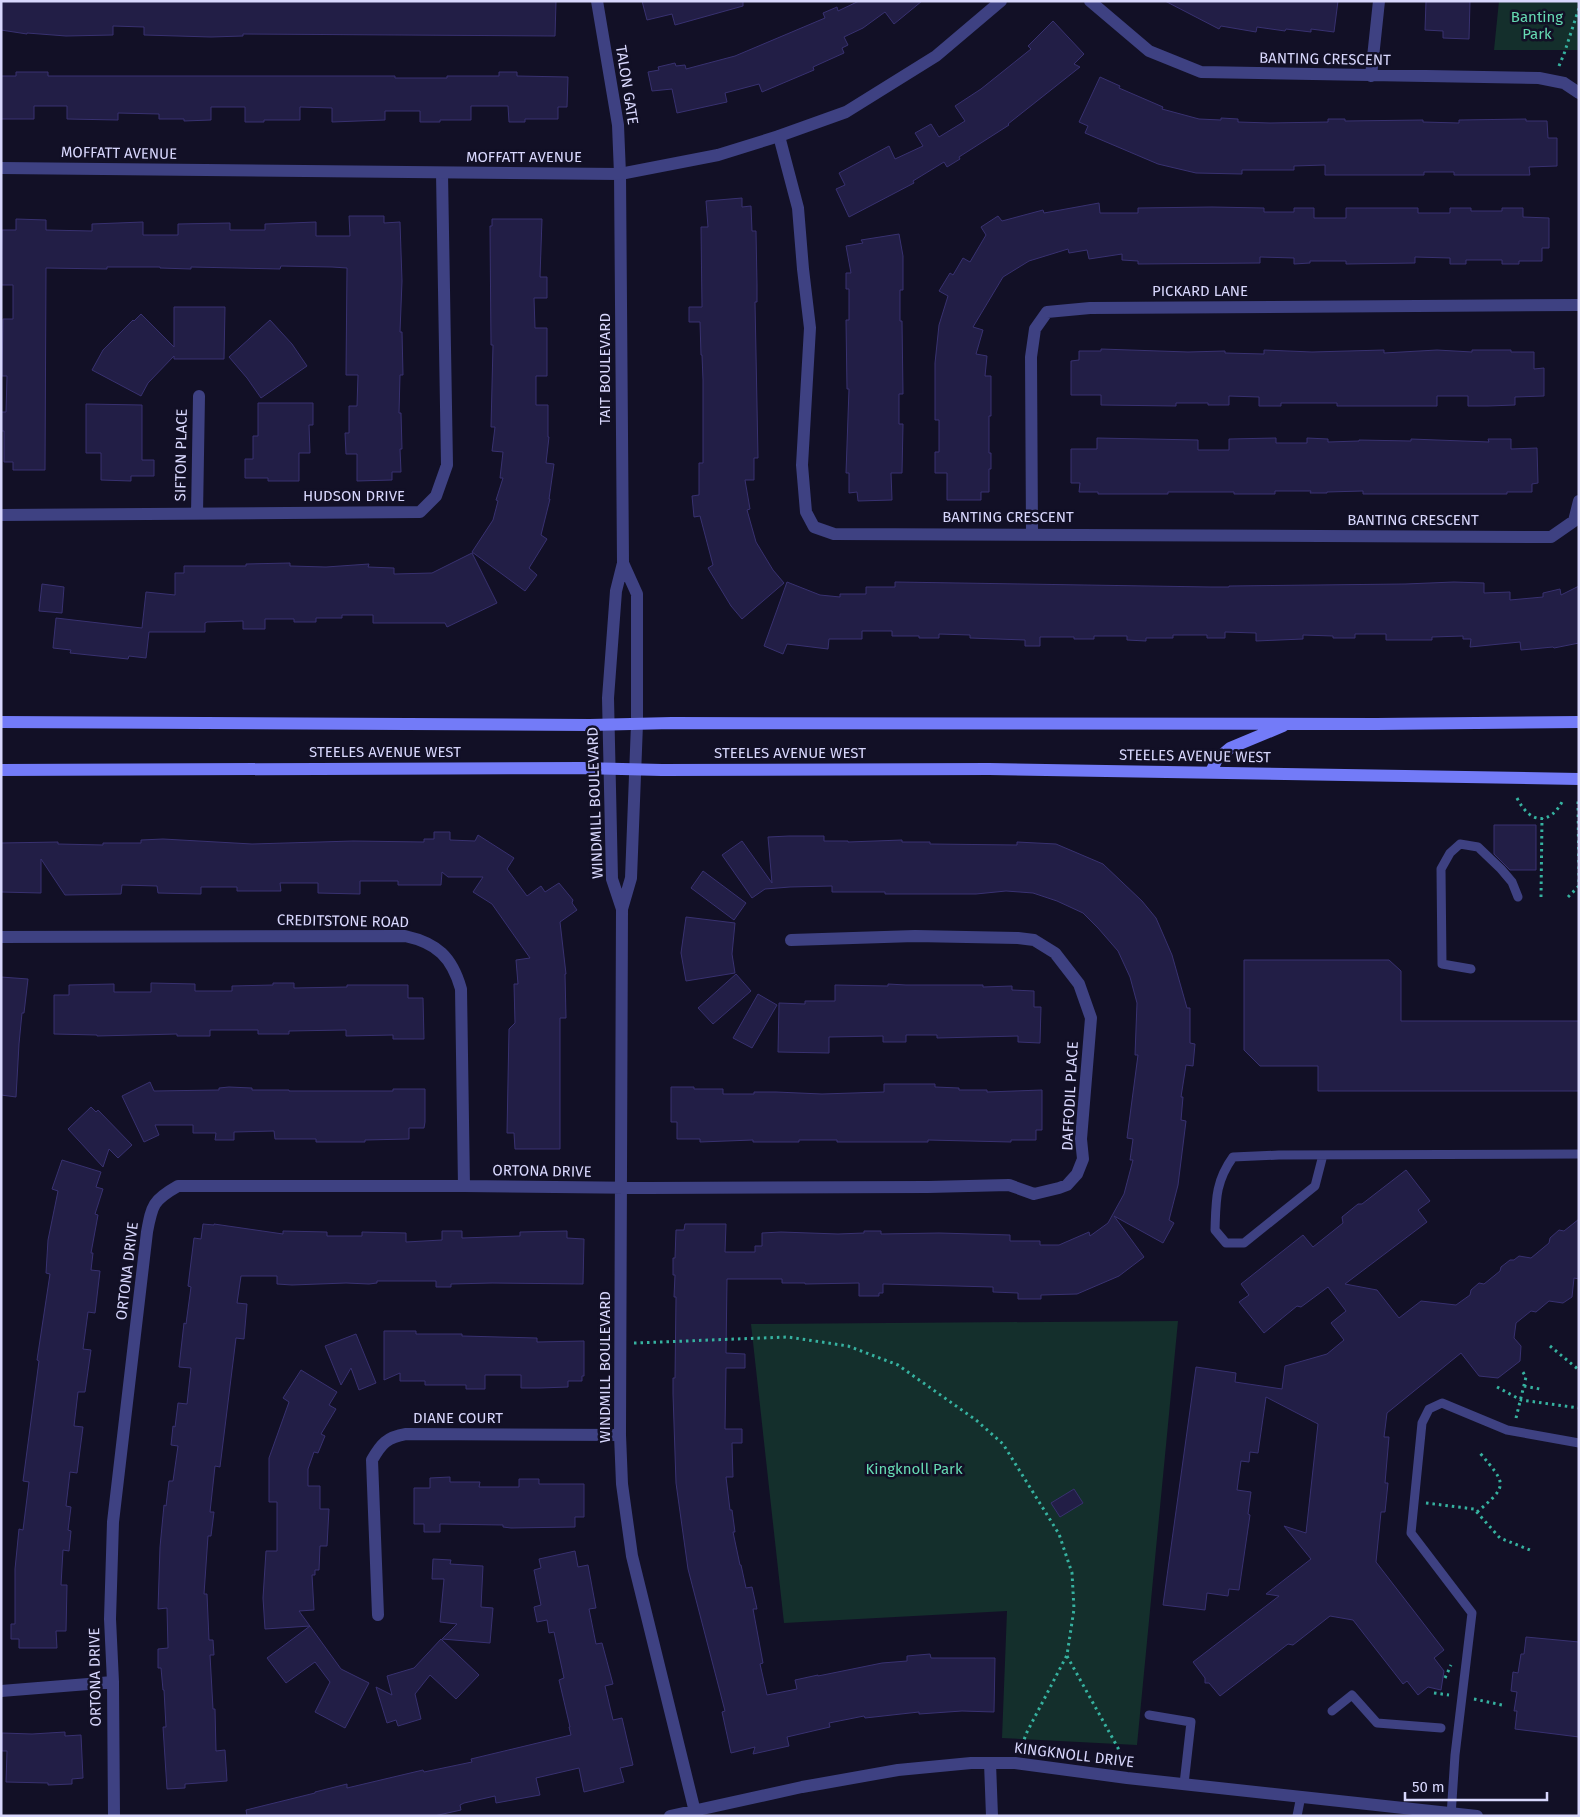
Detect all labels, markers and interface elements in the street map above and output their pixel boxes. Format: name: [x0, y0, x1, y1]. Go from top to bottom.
park label: Banting Park: [1511, 8, 1563, 43]
street label: TALON GATE: [612, 44, 642, 126]
street label: BANTING CRESCENT: [1259, 49, 1391, 69]
street label: MOFFATT AVENUE: [61, 143, 177, 163]
street label: MOFFATT AVENUE: [466, 148, 582, 166]
street label: PICKARD LANE: [1152, 282, 1248, 300]
street label: TAIT BOULEVARD: [596, 313, 614, 425]
street label: SIFTON PLACE: [171, 408, 191, 502]
street label: HUDSON DRIVE: [303, 487, 405, 505]
street label: BANTING CRESCENT: [942, 508, 1074, 526]
street label: BANTING CRESCENT: [1347, 511, 1479, 529]
street label: WINDMILL BOULEVARD: [583, 727, 607, 879]
street label: STEELES AVENUE WEST: [309, 743, 461, 761]
street label: STEELES AVENUE WEST: [714, 744, 866, 762]
street label: STEELES AVENUE WEST: [1119, 746, 1271, 766]
street label: CREDITSTONE ROAD: [277, 911, 409, 931]
street label: DAFFODIL PLACE: [1058, 1041, 1082, 1151]
street label: ORTONA DRIVE: [492, 1161, 592, 1181]
street label: ORTONA DRIVE: [112, 1221, 142, 1321]
street label: WINDMILL BOULEVARD: [596, 1291, 614, 1443]
street label: DIANE COURT: [413, 1409, 503, 1427]
park label: Kingknoll Park: [865, 1460, 963, 1478]
street label: ORTONA DRIVE: [85, 1627, 105, 1727]
street label: KINGKNOLL DRIVE: [1013, 1739, 1135, 1771]
scale bar: [1405, 1770, 1548, 1802]
text: 50 m: [1412, 1778, 1445, 1796]

